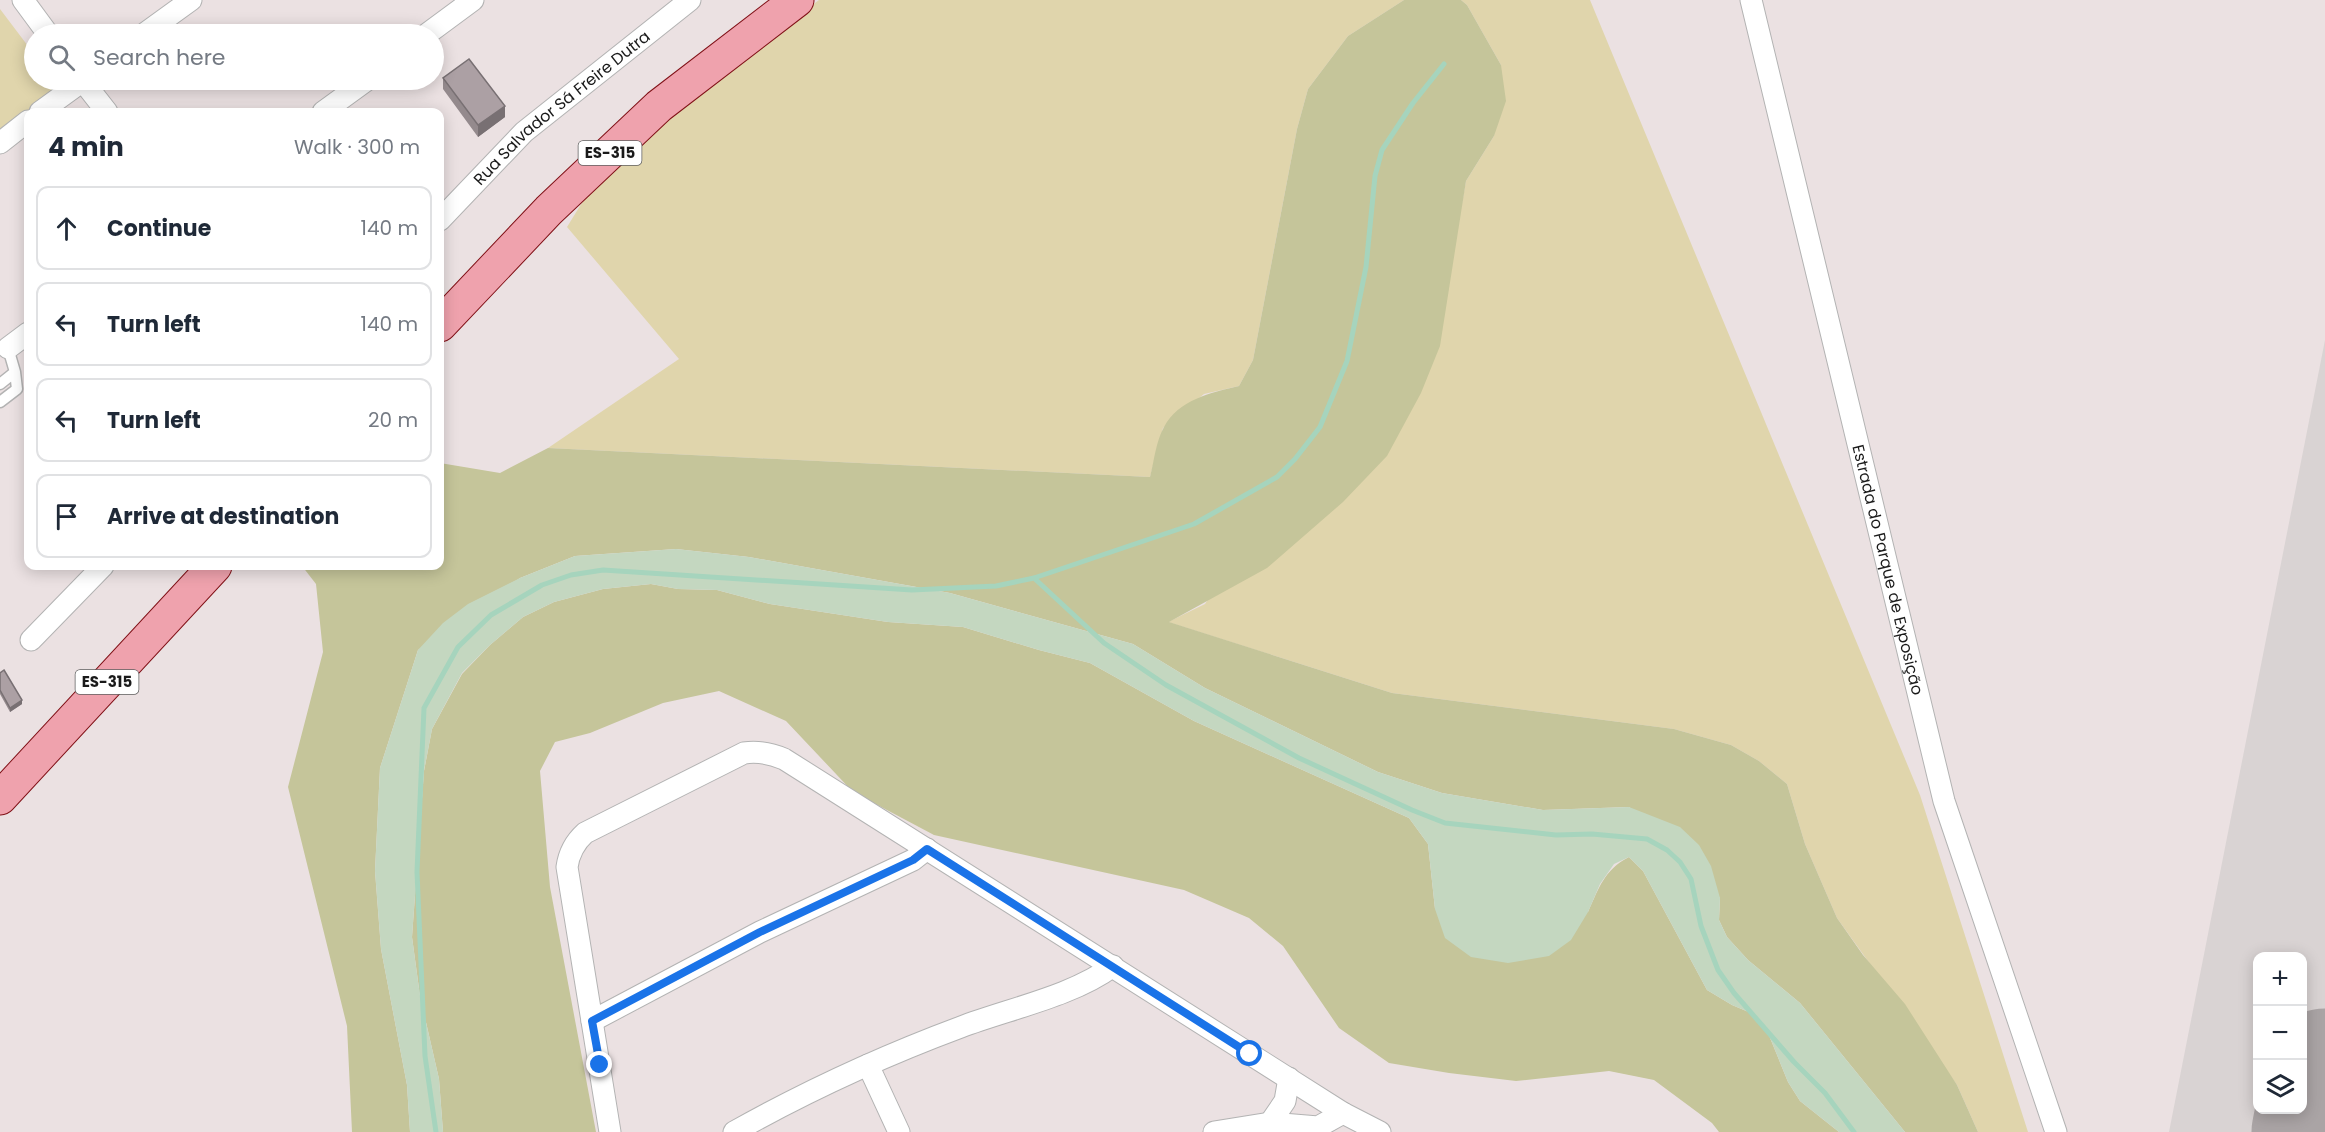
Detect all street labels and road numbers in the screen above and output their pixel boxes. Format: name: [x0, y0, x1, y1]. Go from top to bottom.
street label: Rua Salvador Sá Freire Dutra: [468, 25, 655, 190]
road number: ES-315: [578, 141, 642, 165]
street label: Estrada do Parque de Exposição: [1847, 442, 1929, 697]
road number: ES-315: [76, 670, 138, 694]

